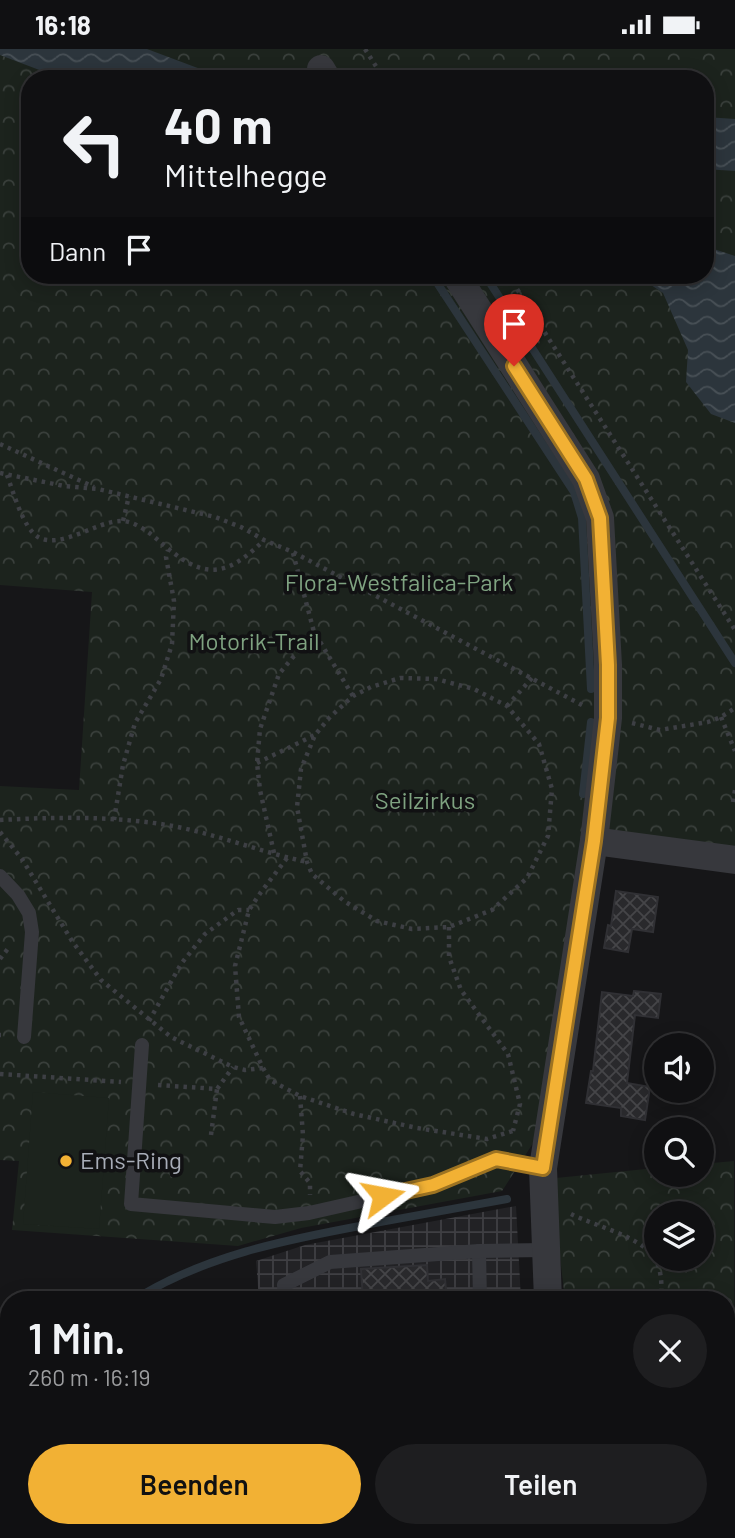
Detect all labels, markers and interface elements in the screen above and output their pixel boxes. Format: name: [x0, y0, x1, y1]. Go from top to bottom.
text: 16:18: [35, 9, 91, 40]
text: 40 m: [164, 95, 272, 154]
icon: left: [49, 98, 140, 189]
text: Mittelhegge: [164, 155, 328, 193]
icon: arrive: [120, 231, 158, 269]
text: Dann: [49, 235, 106, 266]
pin: [484, 294, 544, 366]
icon: arrive: [495, 305, 533, 343]
park label: Flora-Westfalica-Park: [285, 567, 513, 596]
park label: Motorik-Trail: [188, 626, 320, 655]
park label: Seilzirkus: [375, 785, 475, 814]
map controls: [644, 1033, 714, 1271]
button: sound: [644, 1033, 714, 1103]
button: search: [644, 1117, 714, 1187]
place label: Ems-Ring: [80, 1145, 182, 1174]
marker: Ems-Ring: [58, 1153, 74, 1169]
position arrow: [346, 1159, 420, 1233]
button: layers: [644, 1201, 714, 1271]
text: 1 Min.: [28, 1312, 126, 1362]
button: close: [633, 1314, 707, 1388]
text: 260 m · 16:19: [28, 1363, 151, 1391]
button: Beenden: [28, 1444, 361, 1524]
button: Teilen: [375, 1444, 707, 1524]

